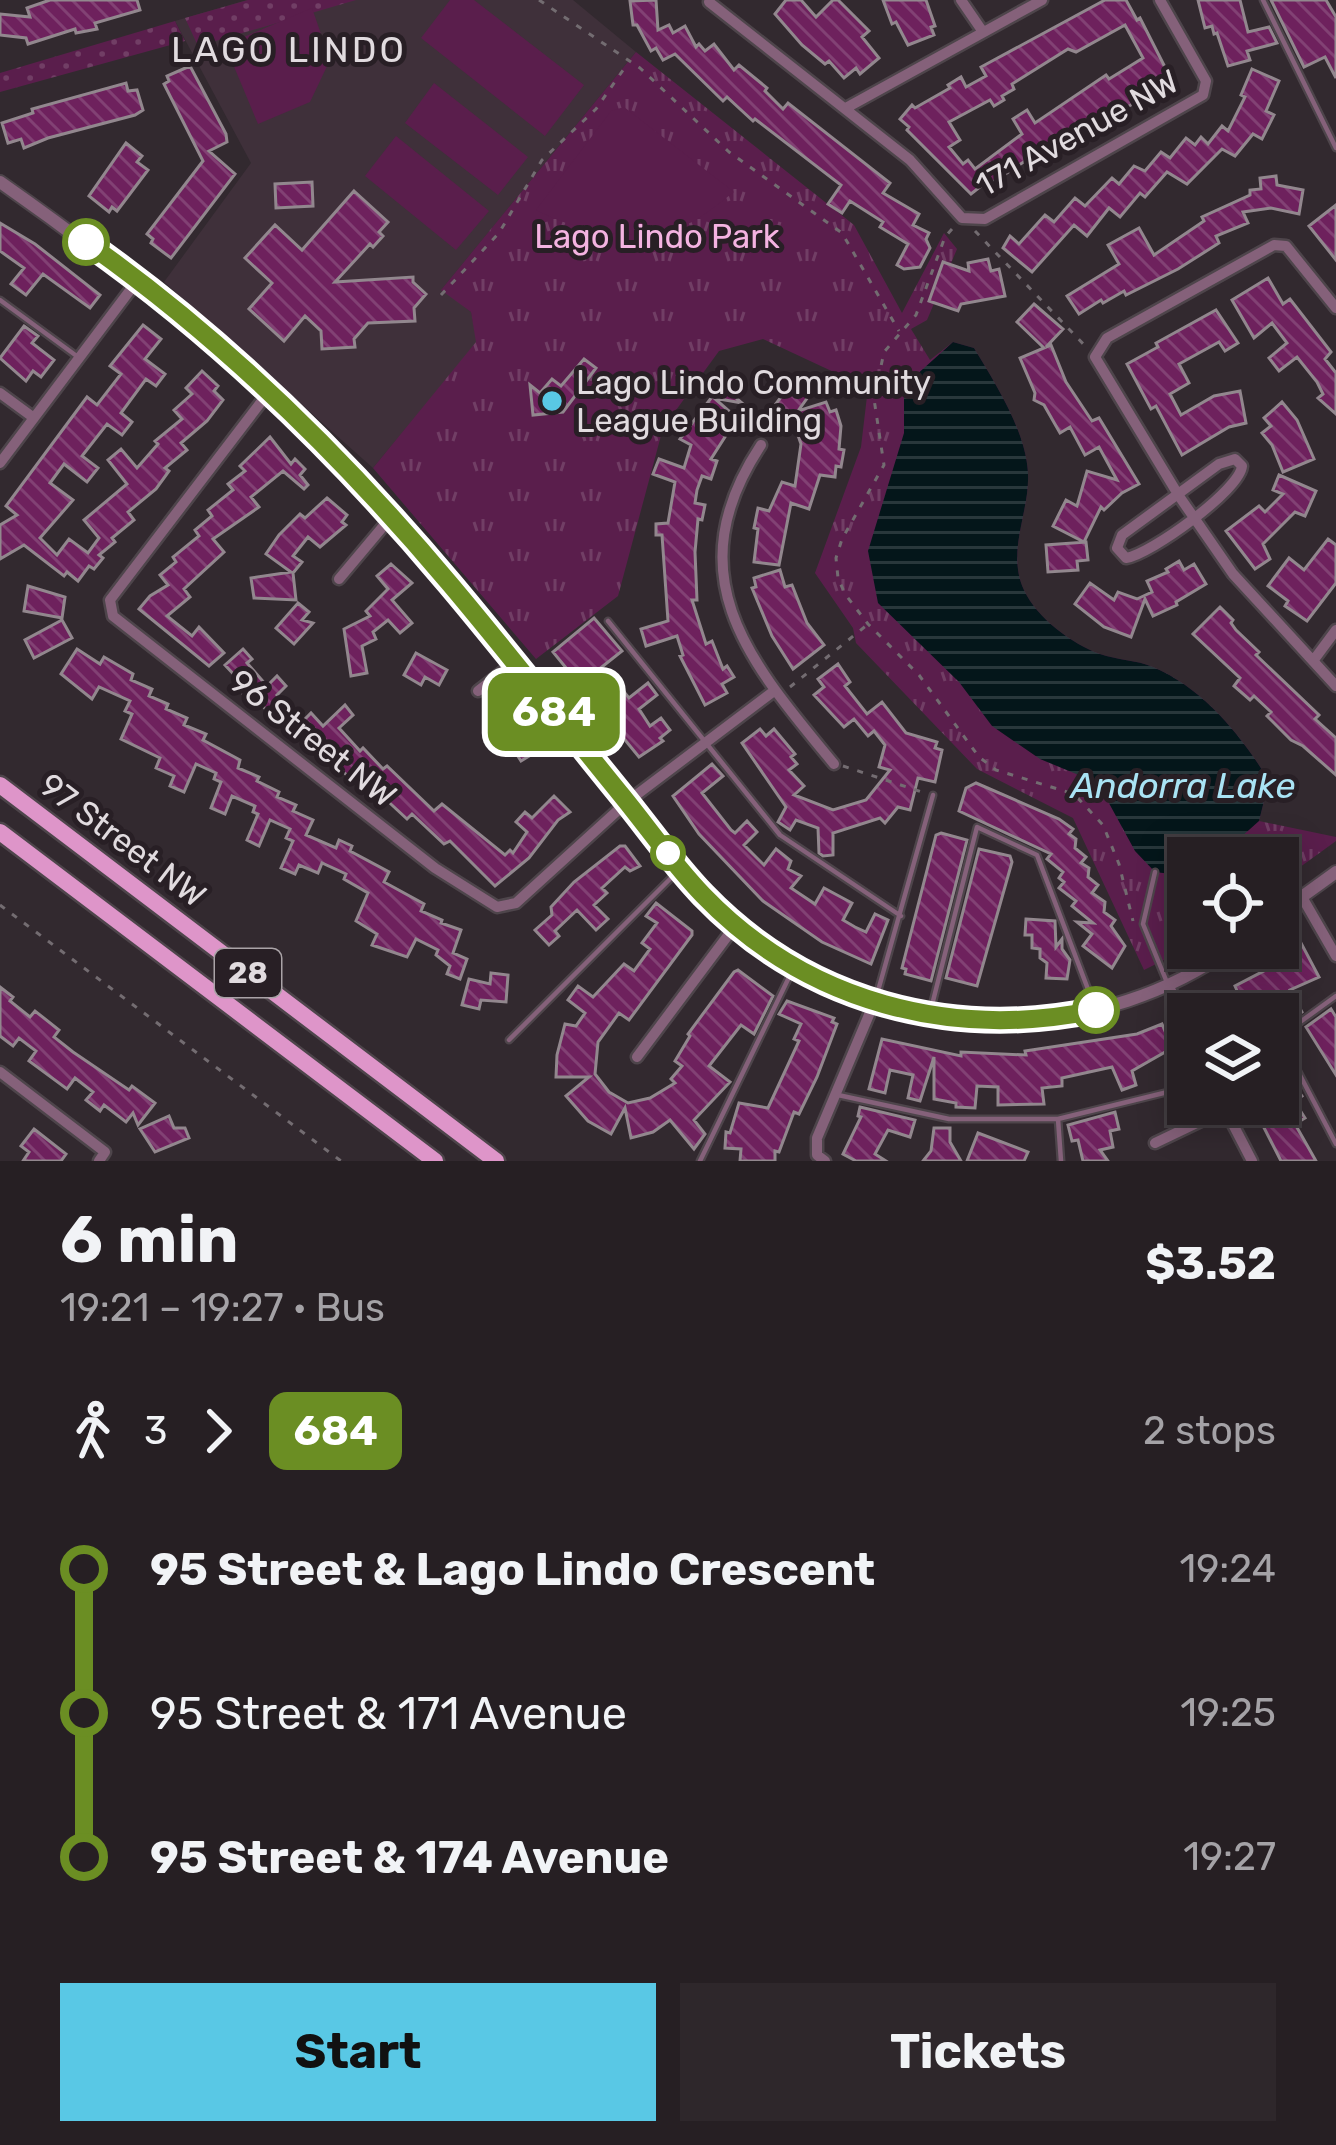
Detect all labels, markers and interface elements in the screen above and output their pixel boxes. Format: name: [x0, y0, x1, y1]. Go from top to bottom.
district label: LAGO LINDO: [171, 28, 407, 71]
street label: 171 Avenue NW: [969, 61, 1185, 205]
park label: Lago Lindo Park: [534, 217, 780, 256]
unlabelled marker: [64, 220, 108, 264]
place label: Lago Lindo Community League Building: [576, 363, 931, 440]
marker: Lago Lindo Community League Building: [539, 388, 565, 414]
street label: 96 Street NW: [222, 661, 404, 815]
line badge: 684: [485, 673, 623, 751]
text: 684: [512, 687, 596, 737]
water label: Andorra Lake: [1069, 764, 1295, 807]
street label: 97 Street NW: [32, 765, 214, 915]
unlabelled marker: [652, 837, 684, 869]
map controls: [1167, 837, 1299, 1125]
button: locate: [1167, 837, 1299, 969]
road number: 28: [215, 949, 281, 997]
unlabelled marker: [1074, 988, 1118, 1032]
button: layers: [1167, 993, 1299, 1125]
text: 6 min: [60, 1200, 239, 1279]
text: $3.52: [1145, 1237, 1276, 1290]
text: 19:21 – 19:27 · Bus: [60, 1285, 385, 1331]
icon: walk: [60, 1398, 126, 1464]
icon: forward: [185, 1398, 251, 1464]
text: 684: [293, 1406, 378, 1456]
text: 3: [144, 1408, 167, 1454]
text: 2 stops: [1143, 1408, 1276, 1454]
text: 95 Street & Lago Lindo Crescent: [150, 1543, 875, 1596]
text: 19:24: [1179, 1546, 1276, 1592]
text: 95 Street & 171 Avenue: [150, 1687, 627, 1740]
text: 19:25: [1180, 1690, 1276, 1736]
text: 95 Street & 174 Avenue: [150, 1831, 669, 1884]
text: 19:27: [1183, 1834, 1276, 1880]
button: Start: [60, 1983, 656, 2121]
button: Tickets: [680, 1983, 1276, 2121]

